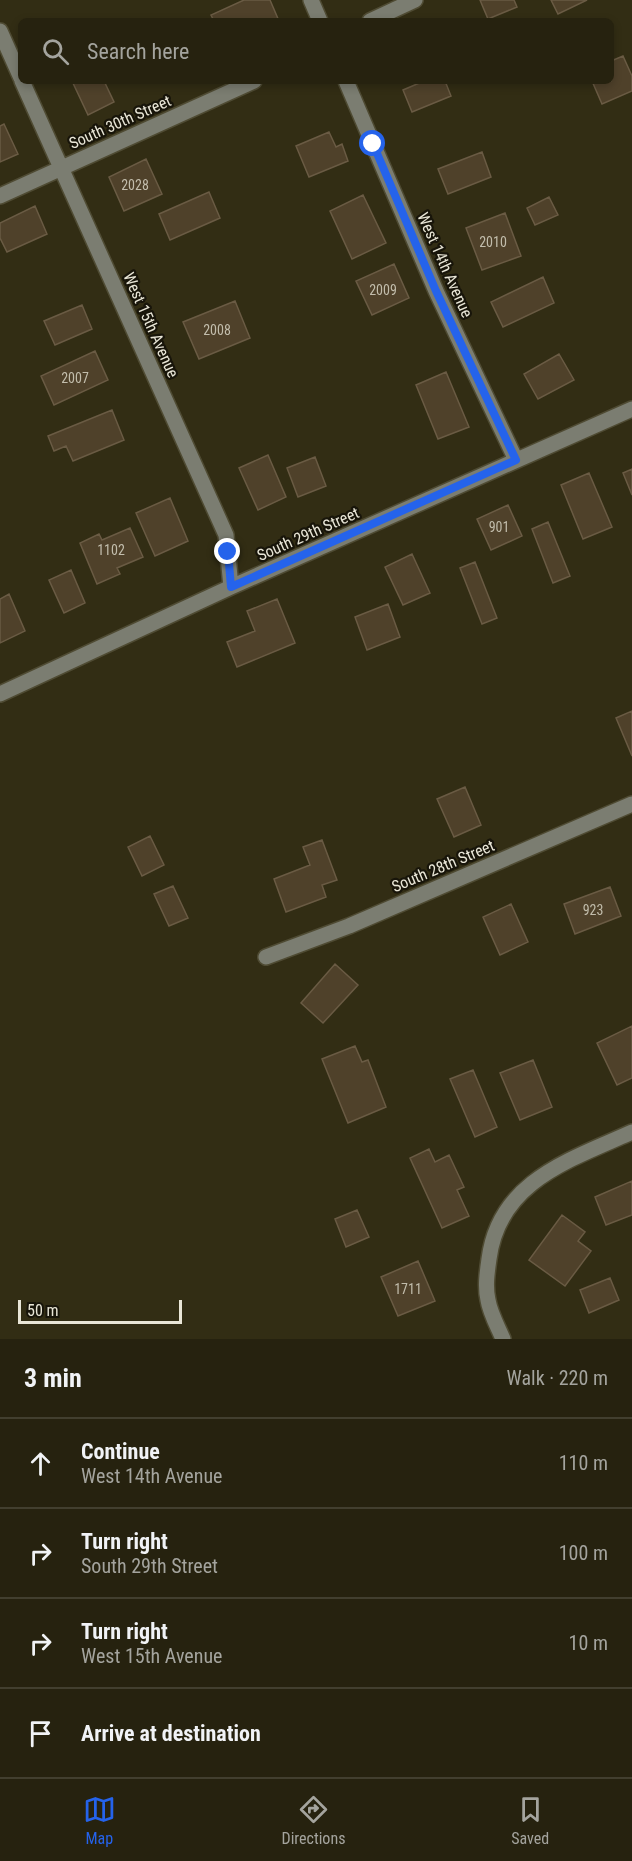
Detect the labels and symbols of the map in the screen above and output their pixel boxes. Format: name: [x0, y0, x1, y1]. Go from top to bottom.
street label: South 30th Street: [66, 91, 174, 153]
route start: [359, 130, 385, 156]
house number: 2028: [121, 177, 149, 193]
street label: West 14th Avenue: [413, 209, 477, 321]
house number: 2010: [479, 234, 507, 250]
street label: West 15th Avenue: [119, 269, 183, 381]
house number: 2009: [369, 282, 397, 298]
house number: 2008: [203, 322, 231, 338]
house number: 2007: [61, 370, 89, 386]
street label: South 29th Street: [254, 503, 362, 565]
house number: 901: [489, 519, 509, 535]
route end: [214, 538, 240, 564]
house number: 1102: [97, 542, 125, 558]
street label: South 28th Street: [389, 836, 497, 896]
house number: 923: [583, 902, 603, 918]
house number: 1711: [394, 1281, 422, 1297]
scale bar: [18, 1297, 182, 1324]

